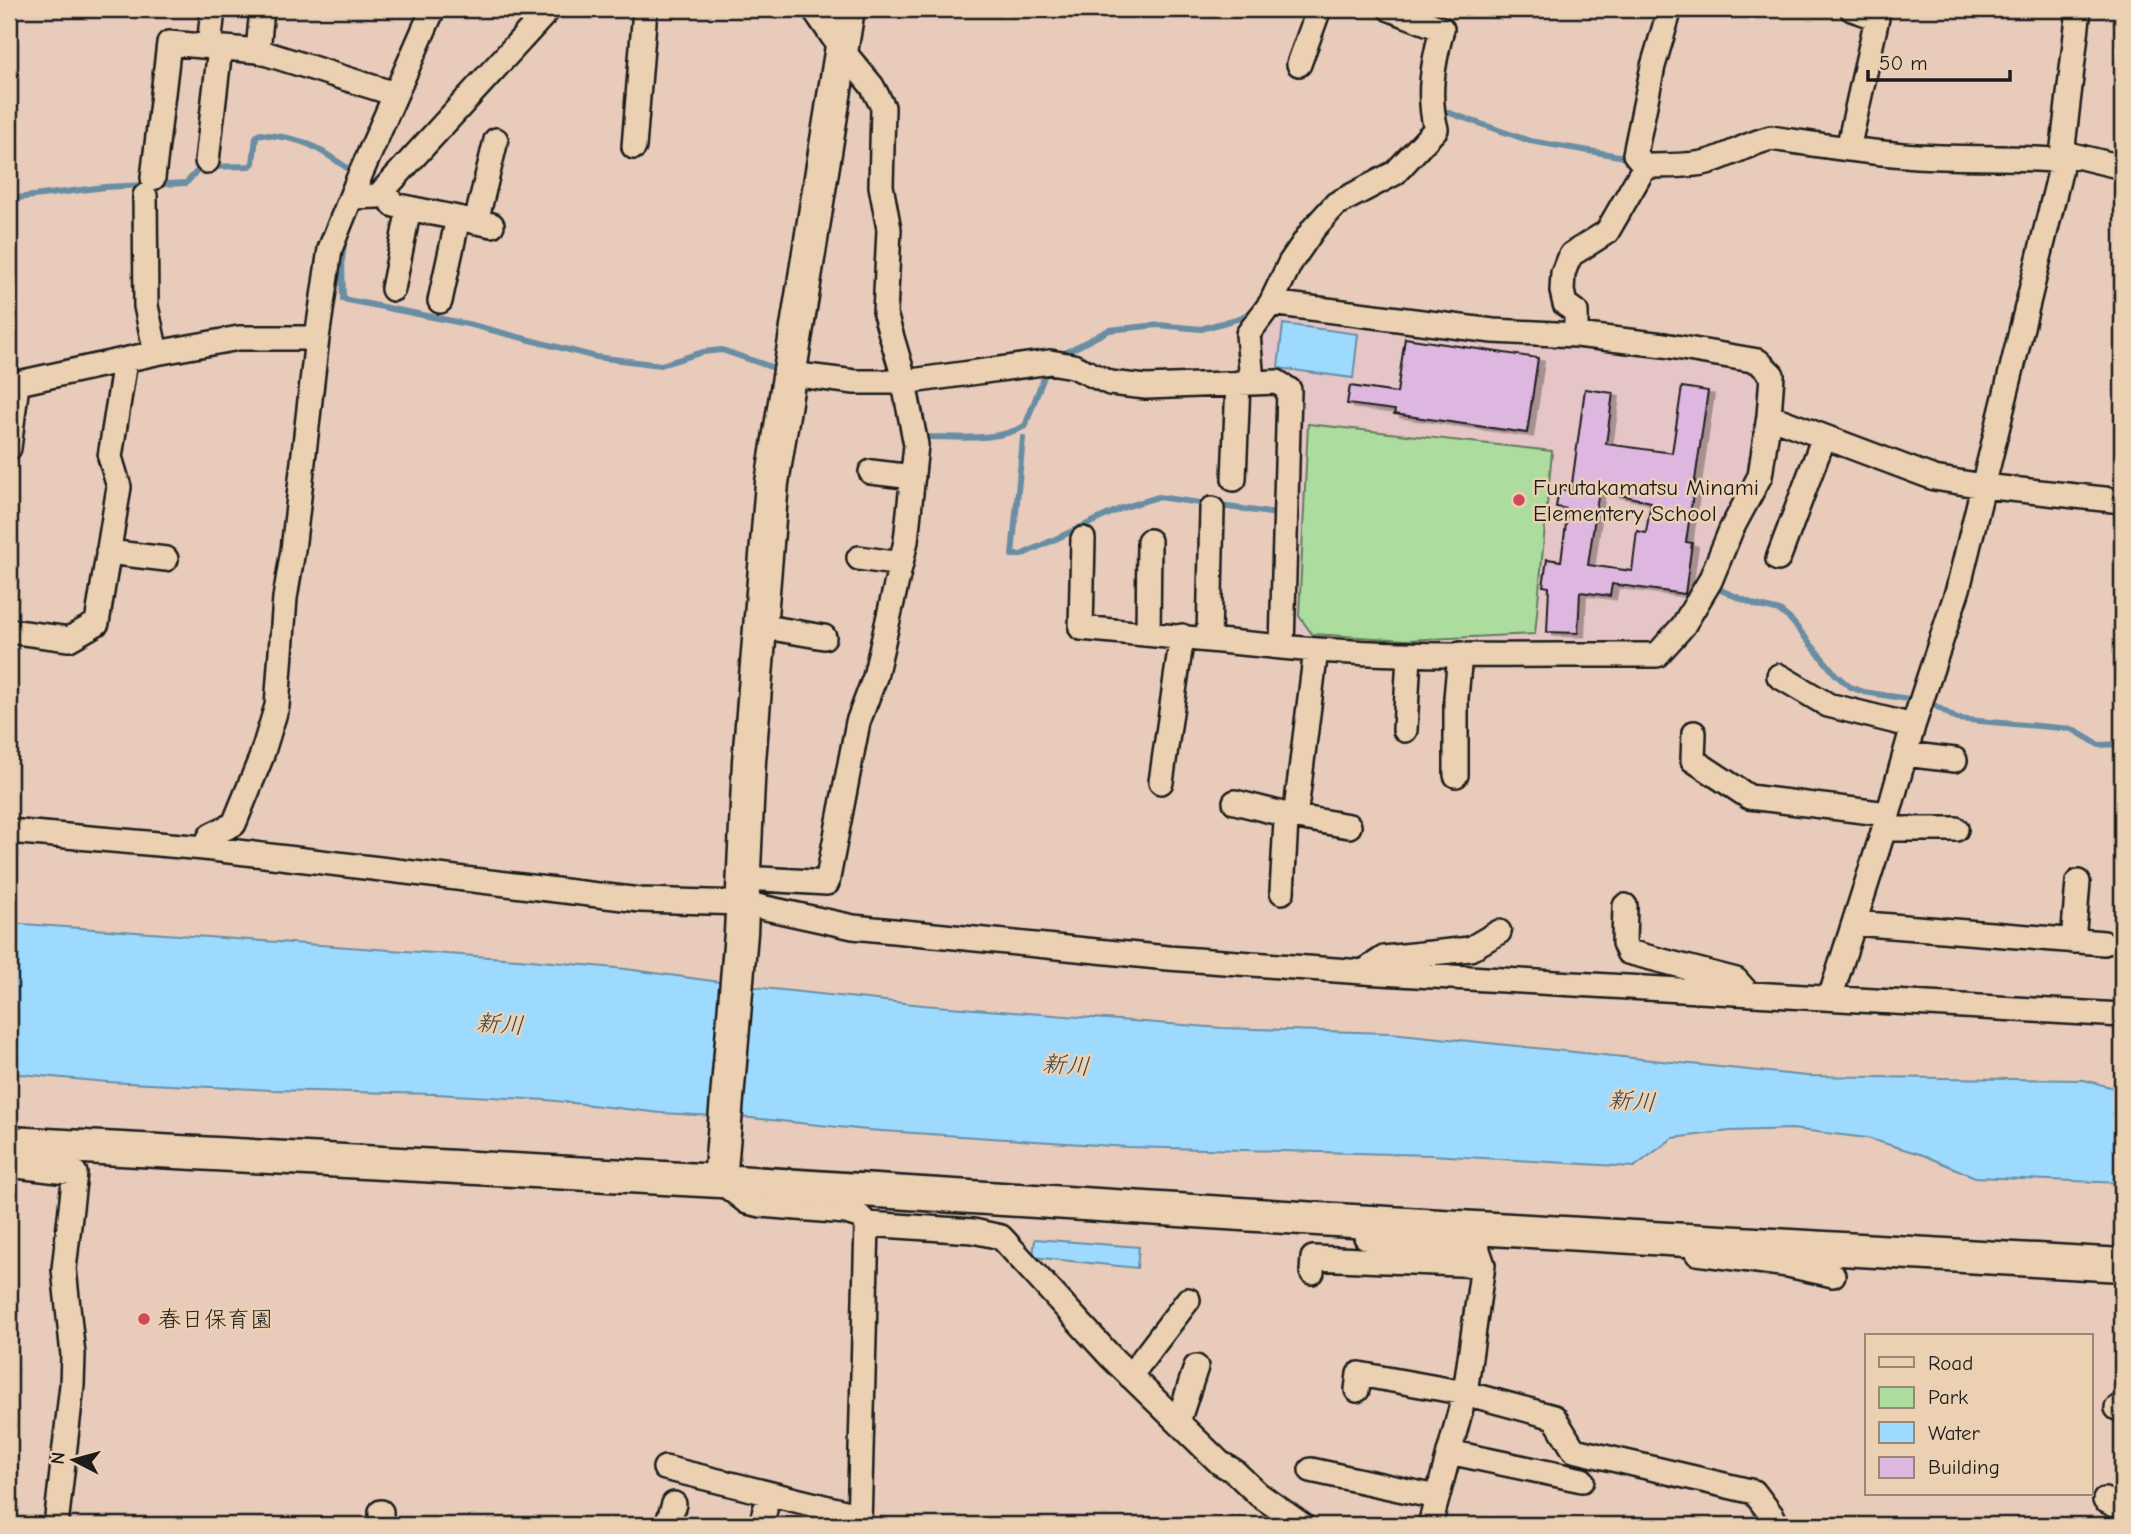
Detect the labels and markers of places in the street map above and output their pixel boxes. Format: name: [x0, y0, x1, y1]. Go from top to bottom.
place label: Furutakamatsu Minami Elementery School: [1533, 474, 1759, 527]
marker: Furutakamatsu Minami Elementery School: [1511, 492, 1527, 508]
place label: 春日保育園: [158, 1306, 273, 1333]
marker: 春日保育園: [136, 1311, 152, 1327]

